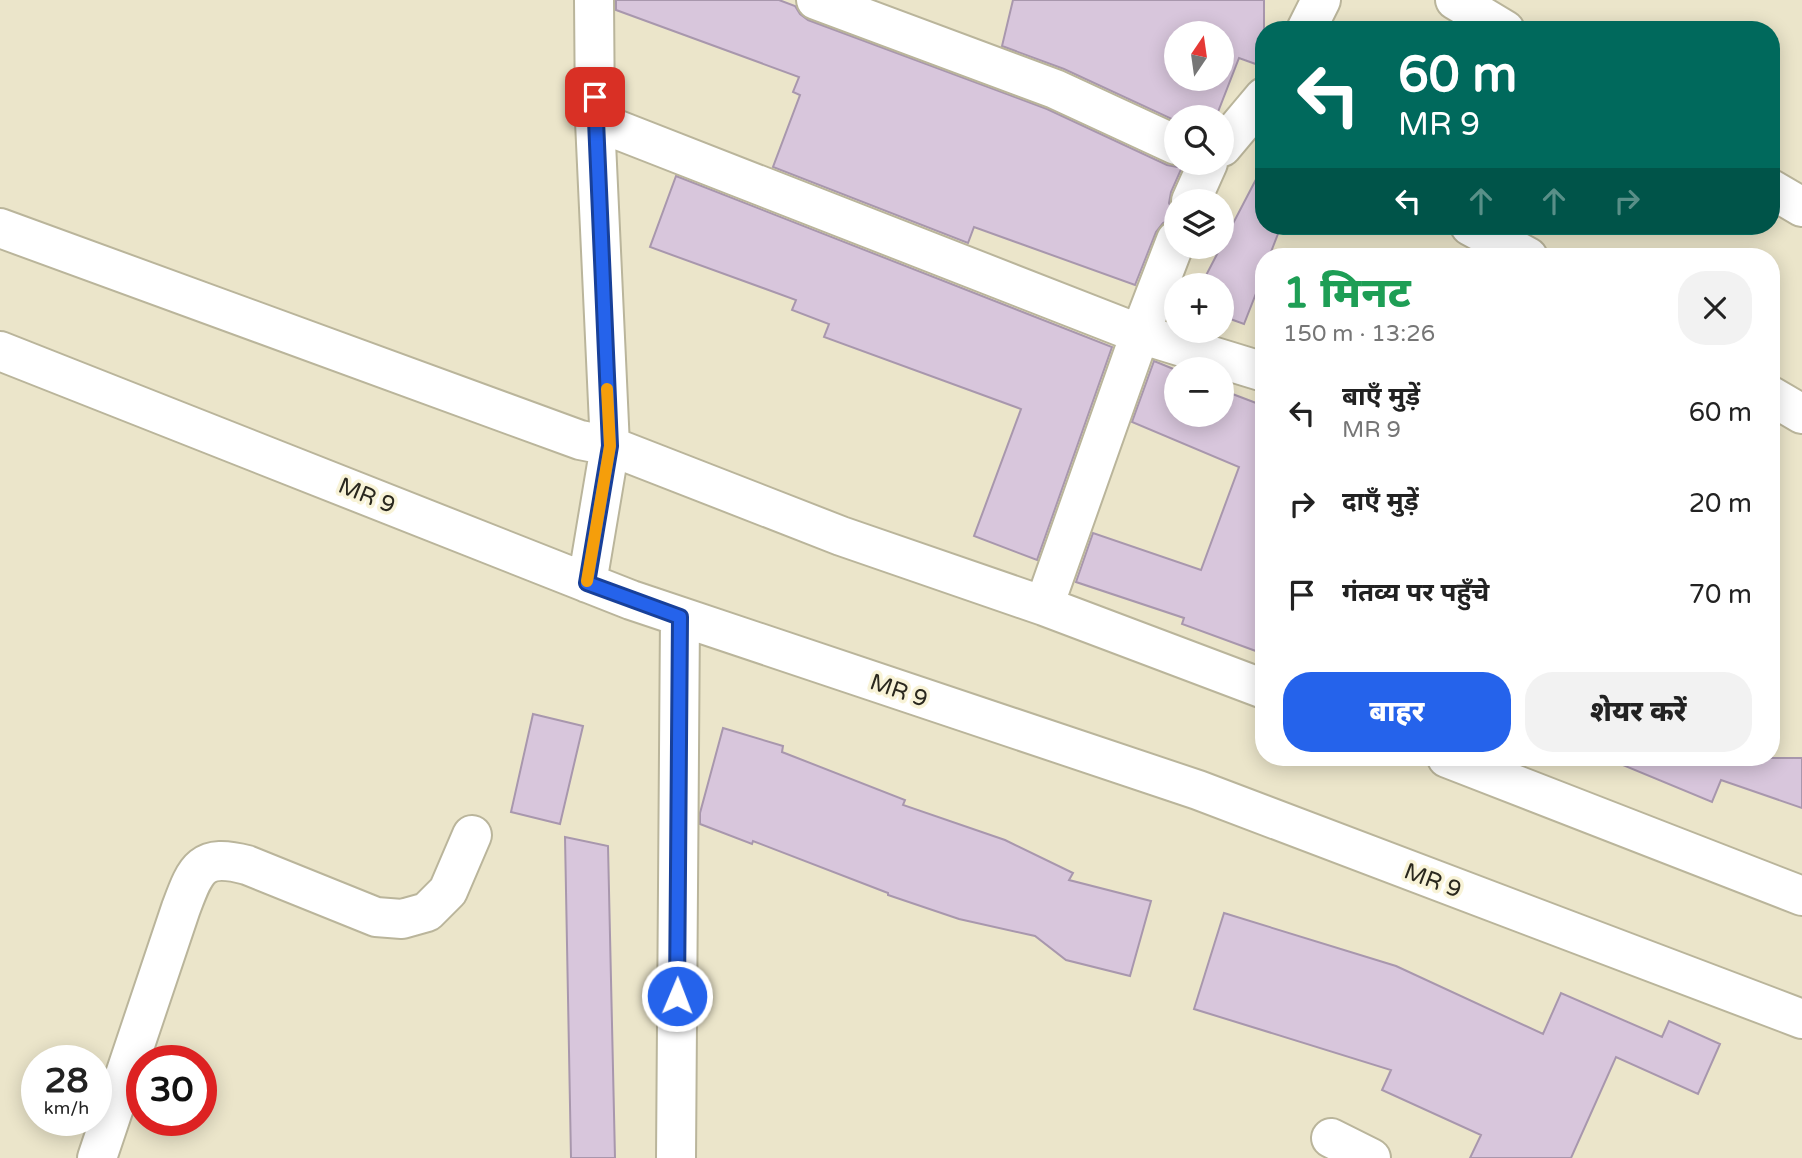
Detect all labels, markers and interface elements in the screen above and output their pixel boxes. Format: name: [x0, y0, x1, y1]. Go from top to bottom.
north arrow: [1164, 21, 1234, 91]
map controls: [1164, 21, 1234, 427]
text: 60 m: [1398, 46, 1517, 105]
icon: left: [1283, 49, 1374, 140]
pin: [565, 67, 625, 127]
icon: arrive: [576, 78, 614, 116]
button: search: [1164, 105, 1234, 175]
text: MR 9: [1398, 106, 1480, 144]
icon: left: [1389, 182, 1427, 220]
icon: ahead: [1462, 182, 1500, 220]
icon: ahead: [1535, 182, 1573, 220]
icon: right: [1608, 182, 1646, 220]
button: layers: [1164, 189, 1234, 259]
text: 1 मिनट: [1283, 268, 1411, 319]
button: close: [1678, 271, 1752, 345]
button: +: [1164, 273, 1234, 343]
text: 150 m · 13:26: [1283, 320, 1435, 348]
button: −: [1164, 357, 1234, 427]
text: बाएँ मुड़ें: [1342, 381, 1420, 412]
icon: left: [1283, 394, 1321, 432]
text: 60 m: [1689, 397, 1752, 428]
text: MR 9: [1342, 416, 1401, 444]
street label: MR 9: [334, 472, 399, 520]
icon: right: [1283, 485, 1321, 523]
text: दाएँ मुड़ें: [1342, 486, 1419, 517]
text: 20 m: [1689, 488, 1752, 519]
icon: arrive: [1283, 576, 1321, 614]
text: गंतव्य पर पहुँचे: [1342, 577, 1489, 608]
text: 70 m: [1689, 579, 1752, 610]
street label: MR 9: [866, 668, 931, 714]
button: बाहर: [1283, 672, 1511, 752]
button: शेयर करें: [1525, 672, 1752, 752]
street label: MR 9: [1400, 857, 1465, 905]
position arrow: [640, 959, 714, 1033]
speed limit sign: 30: [126, 1045, 217, 1136]
text: 28: [45, 1060, 88, 1102]
text: km/h: [44, 1097, 89, 1119]

